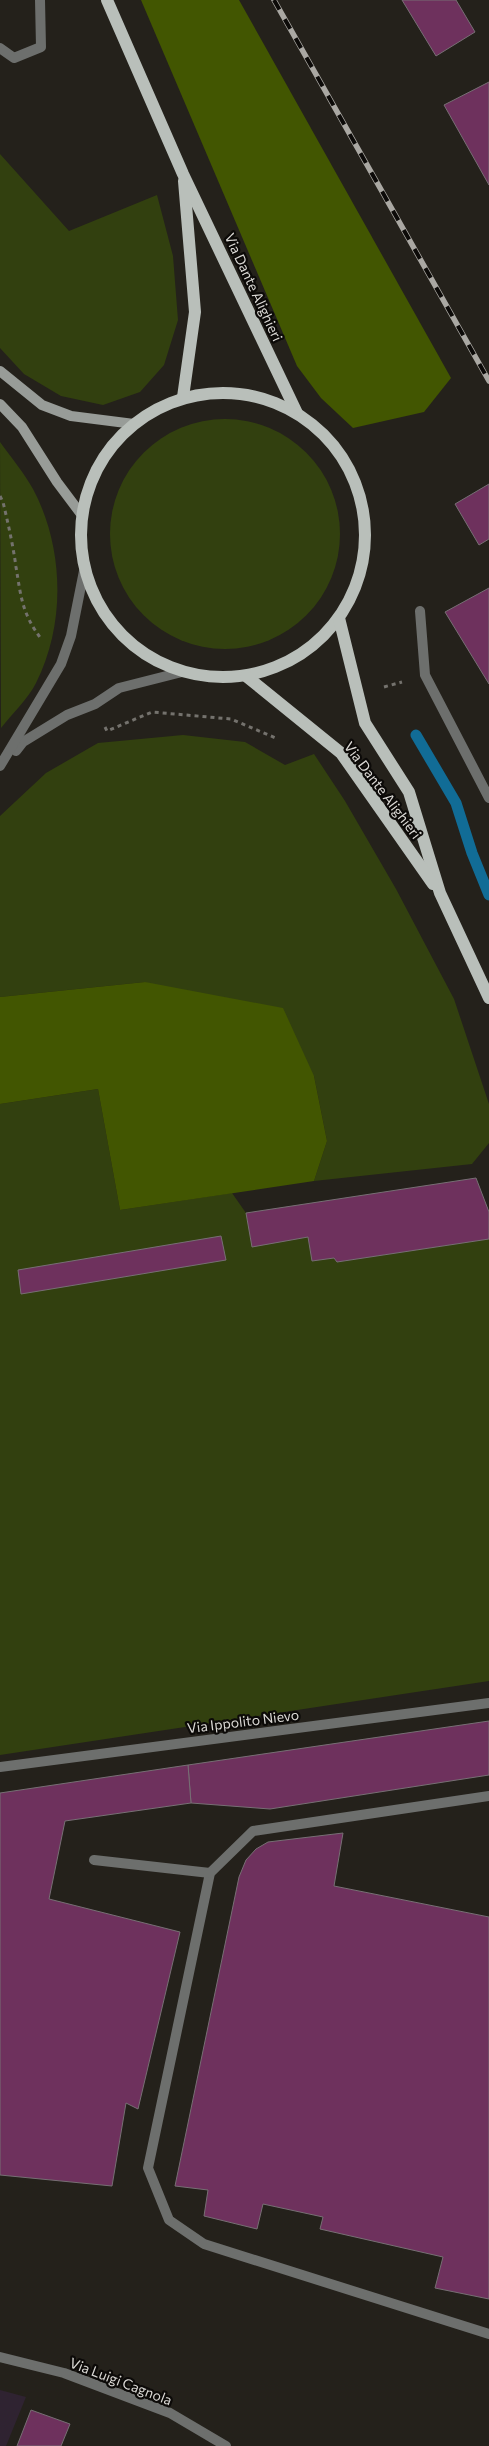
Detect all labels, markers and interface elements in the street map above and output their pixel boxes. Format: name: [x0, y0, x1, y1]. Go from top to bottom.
street label: Via Dante Alighieri: [222, 230, 286, 344]
street label: Via Dante Alighieri: [341, 738, 425, 842]
street label: Via Ippolito Nievo: [186, 1706, 300, 1736]
street label: Via Luigi Cagnola: [67, 2354, 175, 2408]

